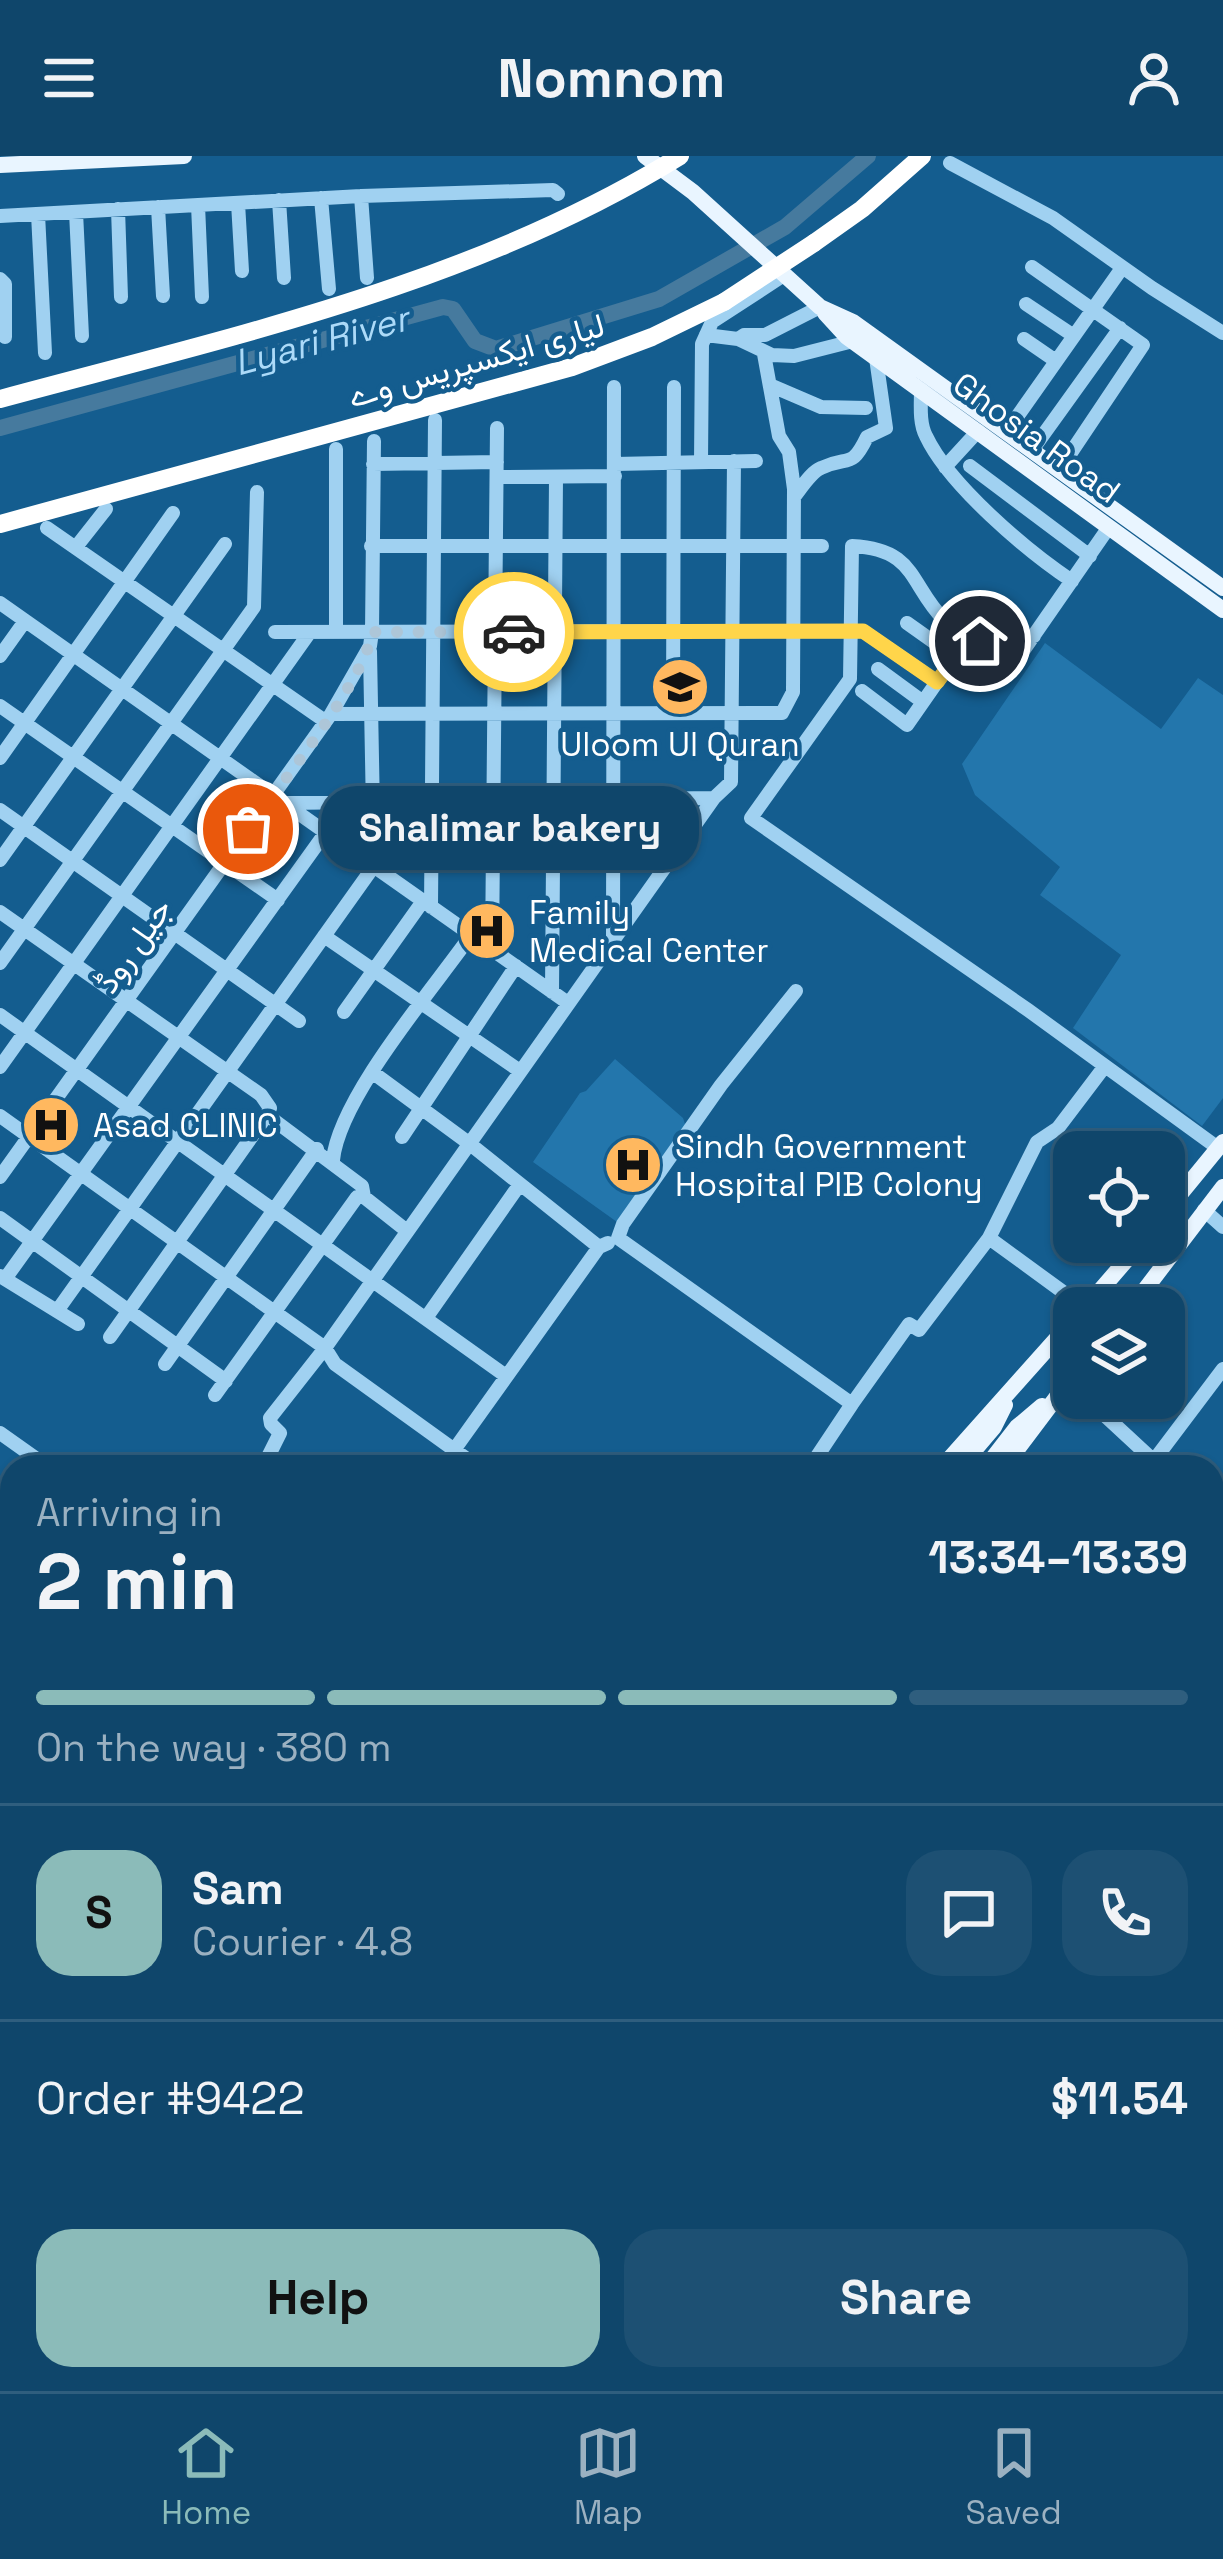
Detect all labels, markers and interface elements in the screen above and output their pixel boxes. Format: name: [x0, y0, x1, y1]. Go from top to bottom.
text: Nomnom: [498, 44, 725, 113]
icon: menu: [36, 45, 102, 111]
icon: person: [1121, 45, 1187, 111]
water label: Lyari River: [229, 295, 417, 386]
street label: لیاری ایکسپریس وے: [343, 304, 610, 419]
street label: Ghosia Road: [945, 363, 1128, 513]
courier: [454, 572, 574, 692]
pin: [929, 590, 1031, 692]
icon: car: [481, 599, 547, 665]
icon: home: [947, 608, 1013, 674]
school or university icon: Uloom Ul Quran: [649, 656, 711, 718]
place label: Uloom Ul Quran: [560, 724, 800, 766]
pin: [197, 778, 299, 880]
callout: Shalimar bakery: [320, 787, 698, 871]
icon: bag: [215, 796, 281, 862]
text: Shalimar bakery: [359, 803, 661, 852]
street label: جیل روڈ: [86, 890, 182, 1001]
place label: Family Medical Center: [529, 892, 769, 972]
hospital icon: Family Medical Center: [456, 900, 518, 962]
hospital icon: Asad CLINIC: [20, 1094, 82, 1156]
place label: Asad CLINIC: [93, 1105, 278, 1147]
place label: Sindh Government Hospital PIB Colony: [675, 1126, 983, 1206]
map controls: [1053, 1131, 1185, 1419]
button: locate: [1053, 1131, 1185, 1263]
hospital icon: Sindh Government Hospital PIB Colony: [602, 1134, 664, 1196]
button: layers: [1053, 1287, 1185, 1419]
text: Arriving in: [36, 1488, 223, 1537]
text: 13:34–13:39: [928, 1529, 1188, 1586]
text: 2 min: [36, 1532, 238, 1632]
text: On the way · 380 m: [36, 1723, 391, 1772]
button: chat: [906, 1850, 1032, 1976]
button: phone: [1062, 1850, 1188, 1976]
text: Sam: [192, 1860, 284, 1917]
text: S: [85, 1884, 113, 1941]
text: Courier · 4.8: [192, 1917, 413, 1966]
text: Order #9422: [36, 2070, 305, 2127]
text: $11.54: [1051, 2070, 1188, 2127]
button: Help: [36, 2229, 600, 2367]
button: Share: [624, 2229, 1188, 2367]
tab: Home: [161, 2420, 251, 2534]
tab: Map: [574, 2420, 643, 2534]
tab: Saved: [965, 2420, 1062, 2534]

